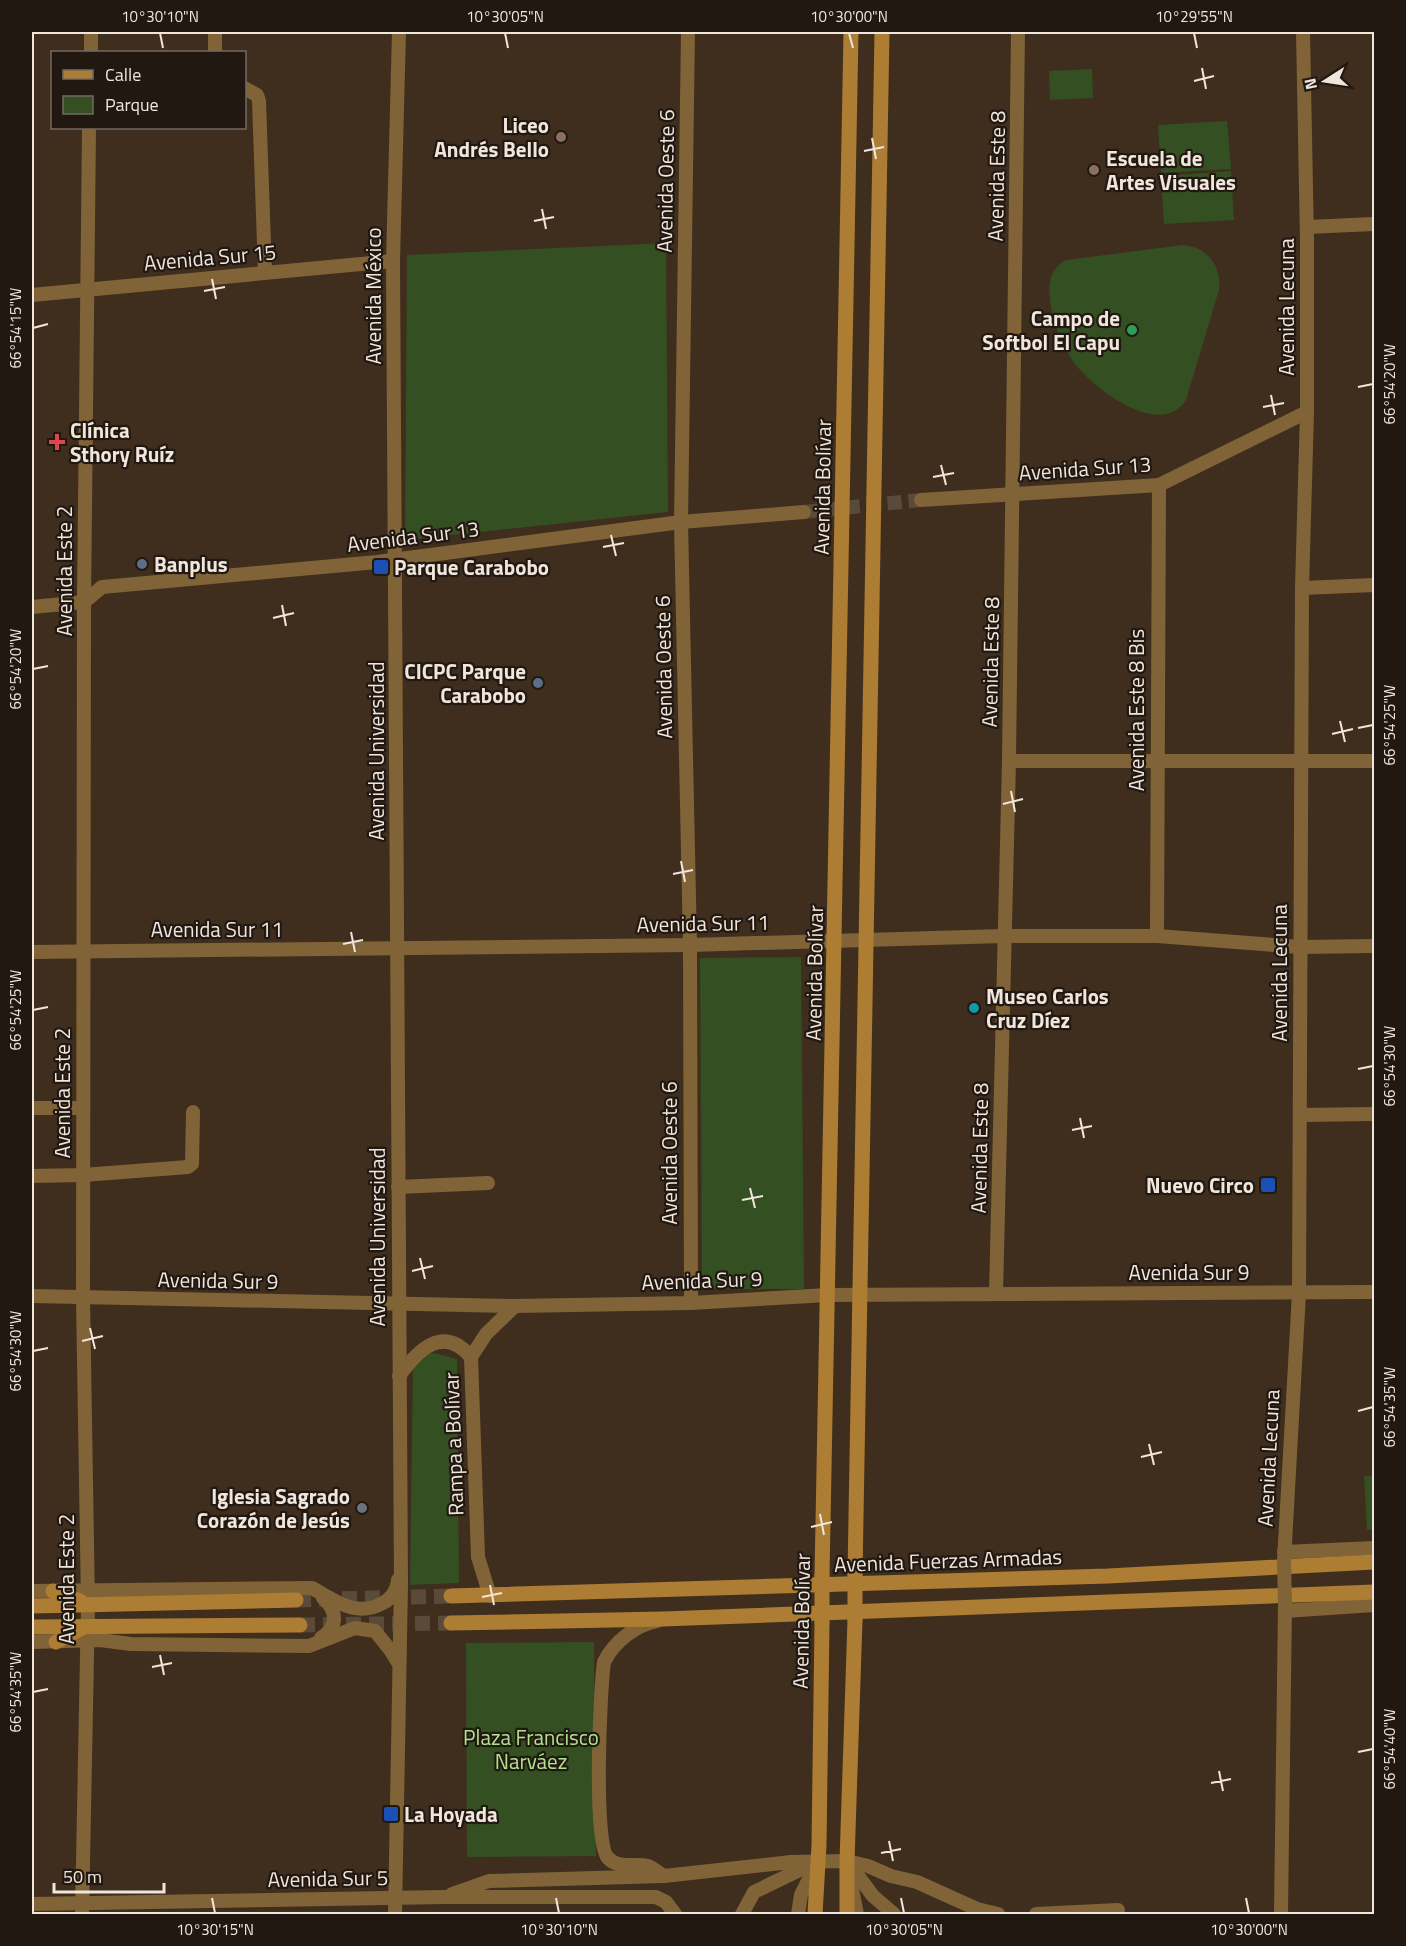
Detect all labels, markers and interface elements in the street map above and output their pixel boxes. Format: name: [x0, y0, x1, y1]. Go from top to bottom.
text: 10°30'10"N: [121, 5, 199, 28]
text: 10°30'05"N: [466, 5, 544, 28]
text: 10°30'00"N: [810, 5, 888, 28]
text: 10°29'55"N: [1155, 5, 1233, 28]
legend: [51, 51, 246, 129]
north arrow: [1295, 51, 1355, 111]
text: Calle: [105, 61, 141, 88]
text: N: [1297, 76, 1323, 92]
text: Parque: [105, 91, 159, 118]
place label: Liceo Andrés Bello: [434, 109, 549, 165]
street label: Avenida Oeste 6: [648, 109, 682, 253]
street label: Avenida Este 8: [979, 110, 1013, 242]
marker: Liceo Andrés Bello: [554, 130, 568, 144]
place label: Escuela de Artes Visuales: [1106, 142, 1236, 198]
marker: Escuela de Artes Visuales: [1087, 163, 1101, 177]
street label: Avenida México: [357, 227, 389, 365]
street label: Avenida Sur 15: [142, 235, 278, 279]
street label: Avenida Lecuna: [1270, 238, 1302, 376]
text: 66°54'15"W: [4, 288, 27, 368]
place label: Campo de Softbol El Capu: [982, 302, 1120, 358]
marker: Campo de Softbol El Capu: [1125, 323, 1139, 337]
text: 66°54'20"W: [1378, 344, 1401, 424]
place label: Clínica Sthory Ruíz: [70, 414, 174, 470]
street label: Avenida Bolívar: [805, 419, 839, 555]
marker: Clínica Sthory Ruíz: [48, 433, 66, 451]
street label: Avenida Sur 13: [1018, 447, 1152, 489]
street label: Avenida Este 2: [48, 506, 80, 636]
street label: Avenida Sur 13: [345, 512, 481, 560]
place label: Banplus: [154, 548, 228, 580]
place label: Parque Carabobo: [394, 551, 549, 583]
marker: Banplus: [135, 557, 149, 571]
marker: Parque Carabobo: [372, 558, 390, 576]
street label: Avenida Oeste 6: [646, 595, 680, 739]
street label: Avenida Este 8: [973, 596, 1007, 728]
text: 66°54'20"W: [4, 629, 27, 709]
street label: Avenida Este 8 Bis: [1120, 629, 1152, 791]
place label: CICPC Parque Carabobo: [404, 655, 526, 711]
street label: Avenida Universidad: [360, 661, 392, 841]
marker: CICPC Parque Carabobo: [531, 676, 545, 690]
text: 66°54'25"W: [1378, 685, 1401, 765]
street label: Avenida Lecuna: [1263, 904, 1295, 1042]
street label: Avenida Bolívar: [797, 905, 831, 1041]
street label: Avenida Sur 11: [636, 906, 770, 940]
street label: Avenida Sur 11: [151, 913, 283, 945]
text: 66°54'25"W: [4, 970, 27, 1050]
place label: Museo Carlos Cruz Díez: [986, 980, 1109, 1036]
marker: Museo Carlos Cruz Díez: [967, 1001, 981, 1015]
text: 66°54'30"W: [1378, 1026, 1401, 1106]
street label: Avenida Este 2: [46, 1028, 78, 1158]
street label: Avenida Oeste 6: [653, 1081, 685, 1225]
street label: Avenida Este 8: [962, 1082, 996, 1214]
street label: Avenida Universidad: [361, 1147, 393, 1327]
place label: Nuevo Circo: [1146, 1169, 1254, 1201]
marker: Nuevo Circo: [1259, 1176, 1277, 1194]
street label: Avenida Sur 9: [1129, 1256, 1249, 1288]
street label: Avenida Sur 9: [641, 1262, 763, 1298]
street label: Avenida Sur 9: [157, 1263, 279, 1297]
text: 66°54'30"W: [4, 1311, 27, 1391]
text: 66°54'35"W: [1378, 1367, 1401, 1447]
street label: Rampa a Bolívar: [435, 1372, 471, 1516]
street label: Avenida Lecuna: [1248, 1388, 1288, 1527]
place label: Iglesia Sagrado Corazón de Jesús: [197, 1480, 350, 1536]
marker: Iglesia Sagrado Corazón de Jesús: [355, 1501, 369, 1515]
street label: Avenida Este 2: [50, 1514, 82, 1644]
street label: Avenida Fuerzas Armadas: [833, 1540, 1063, 1580]
street label: Avenida Bolívar: [784, 1553, 818, 1689]
text: 66°54'35"W: [4, 1652, 27, 1732]
text: 66°54'40"W: [1378, 1709, 1401, 1789]
park label: Plaza Francisco Narváez: [463, 1721, 599, 1777]
place label: La Hoyada: [404, 1798, 498, 1830]
marker: La Hoyada: [382, 1805, 400, 1823]
scale bar: [54, 1856, 164, 1894]
street label: Avenida Sur 5: [267, 1861, 389, 1895]
text: 50 m: [63, 1863, 102, 1890]
text: 10°30'15"N: [176, 1918, 254, 1941]
text: 10°30'10"N: [520, 1918, 598, 1941]
text: 10°30'05"N: [865, 1918, 943, 1941]
text: 10°30'00"N: [1210, 1918, 1288, 1941]

